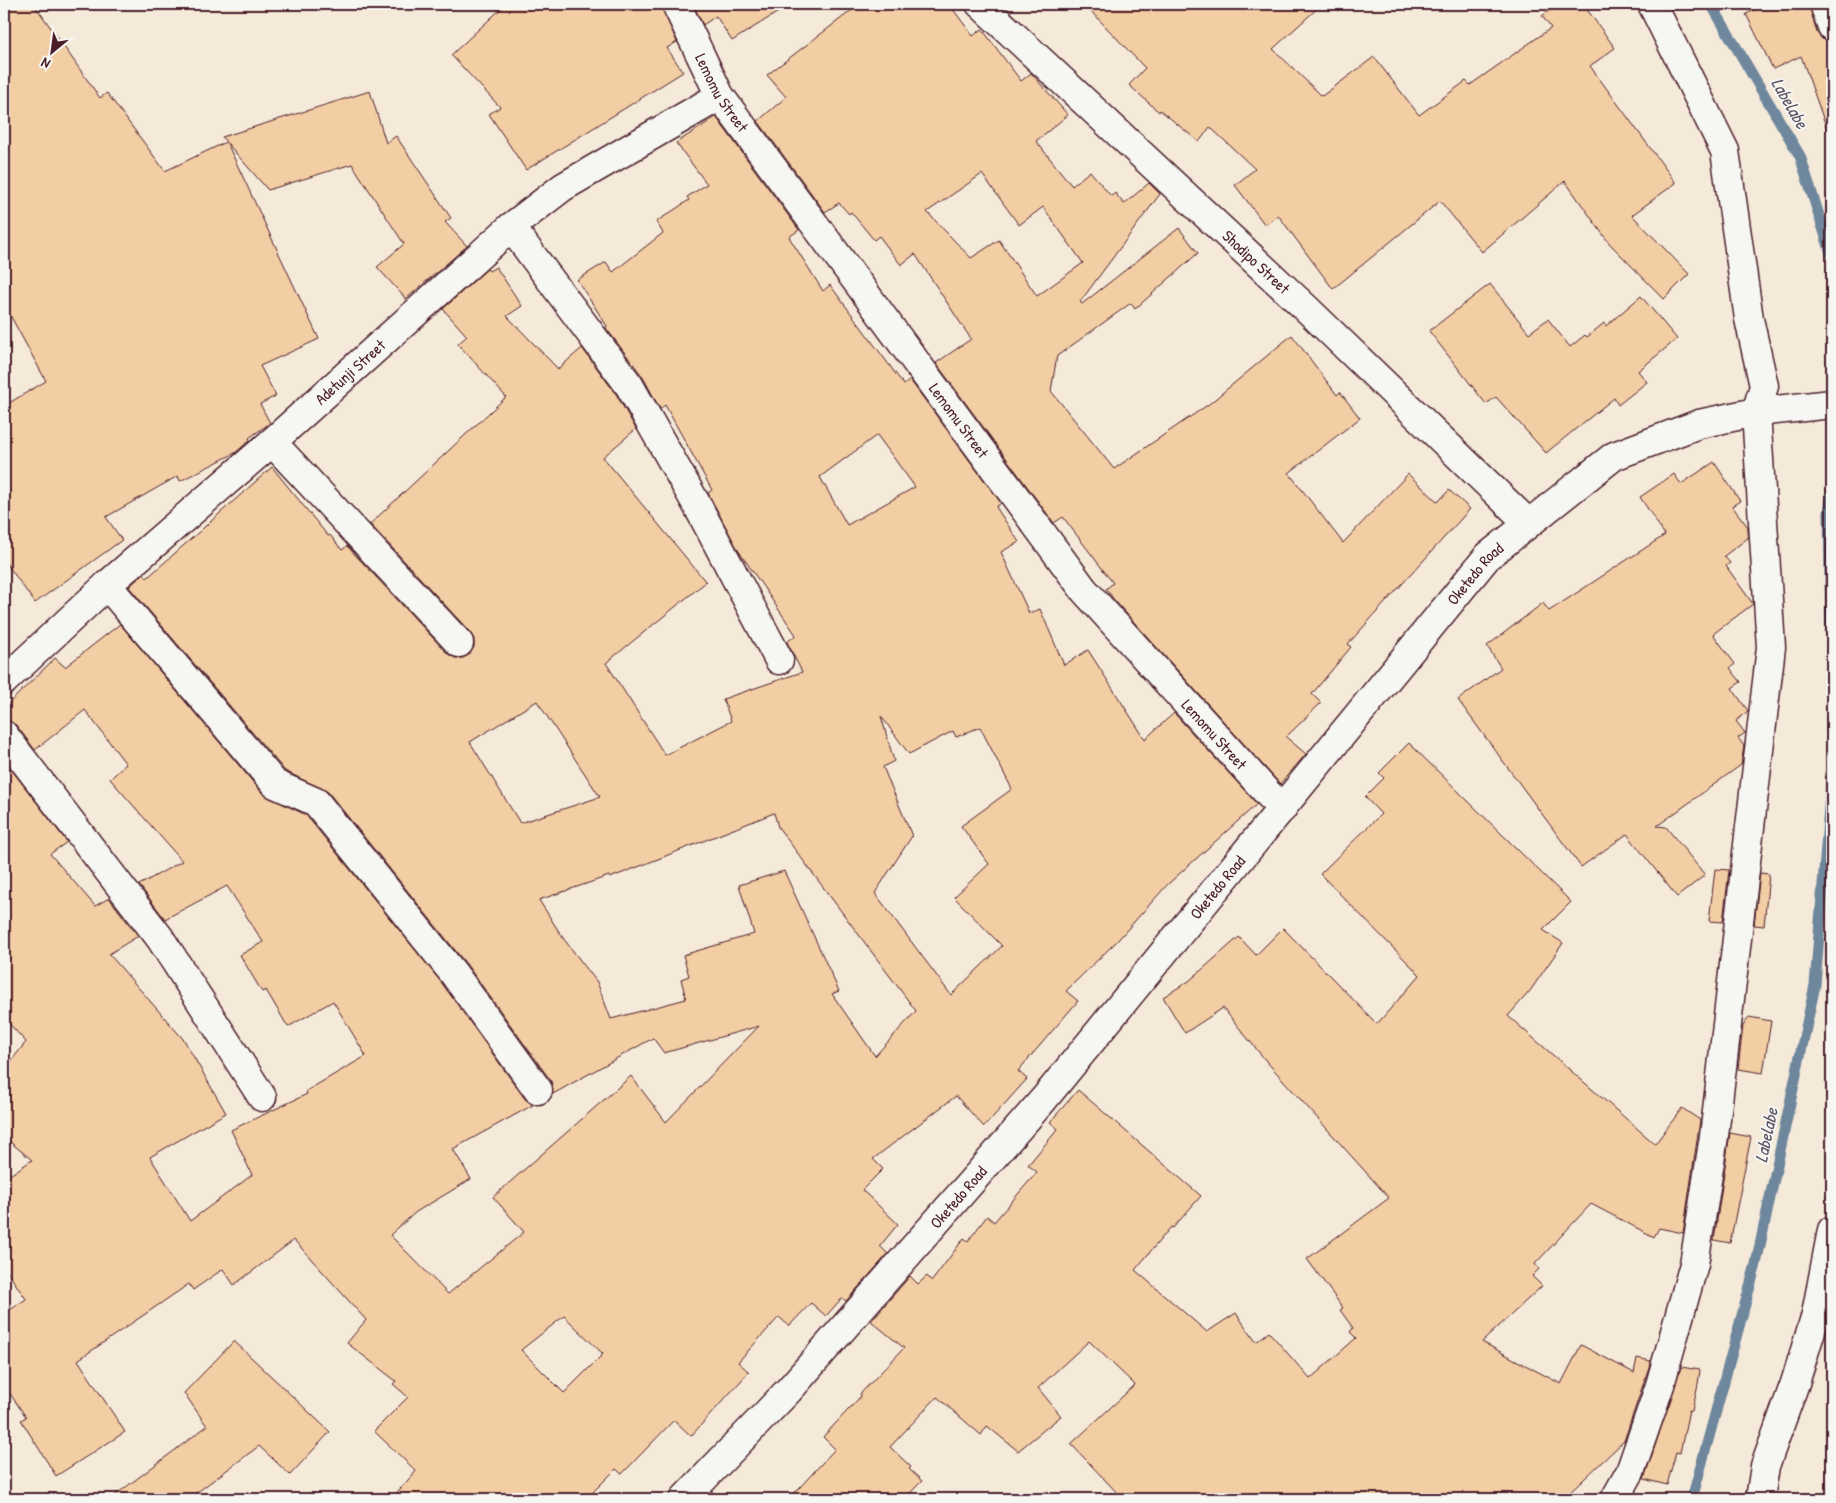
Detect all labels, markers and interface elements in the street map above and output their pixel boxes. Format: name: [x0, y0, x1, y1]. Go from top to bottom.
north arrow: [28, 28, 78, 78]
street label: Lemomu Street: [690, 50, 754, 137]
text: N: [37, 53, 53, 74]
water label: Labelabe: [1765, 73, 1815, 134]
street label: Shodipo Street: [1218, 225, 1295, 299]
street label: Adetunji Street: [310, 334, 390, 409]
street label: Lemomu Street: [924, 379, 994, 463]
street label: Oketedo Road: [1442, 537, 1508, 609]
street label: Lemomu Street: [1177, 694, 1252, 775]
street label: Oketedo Road: [1185, 851, 1250, 924]
water label: Labelabe: [1748, 1105, 1784, 1164]
street label: Oketedo Road: [925, 1161, 992, 1233]

